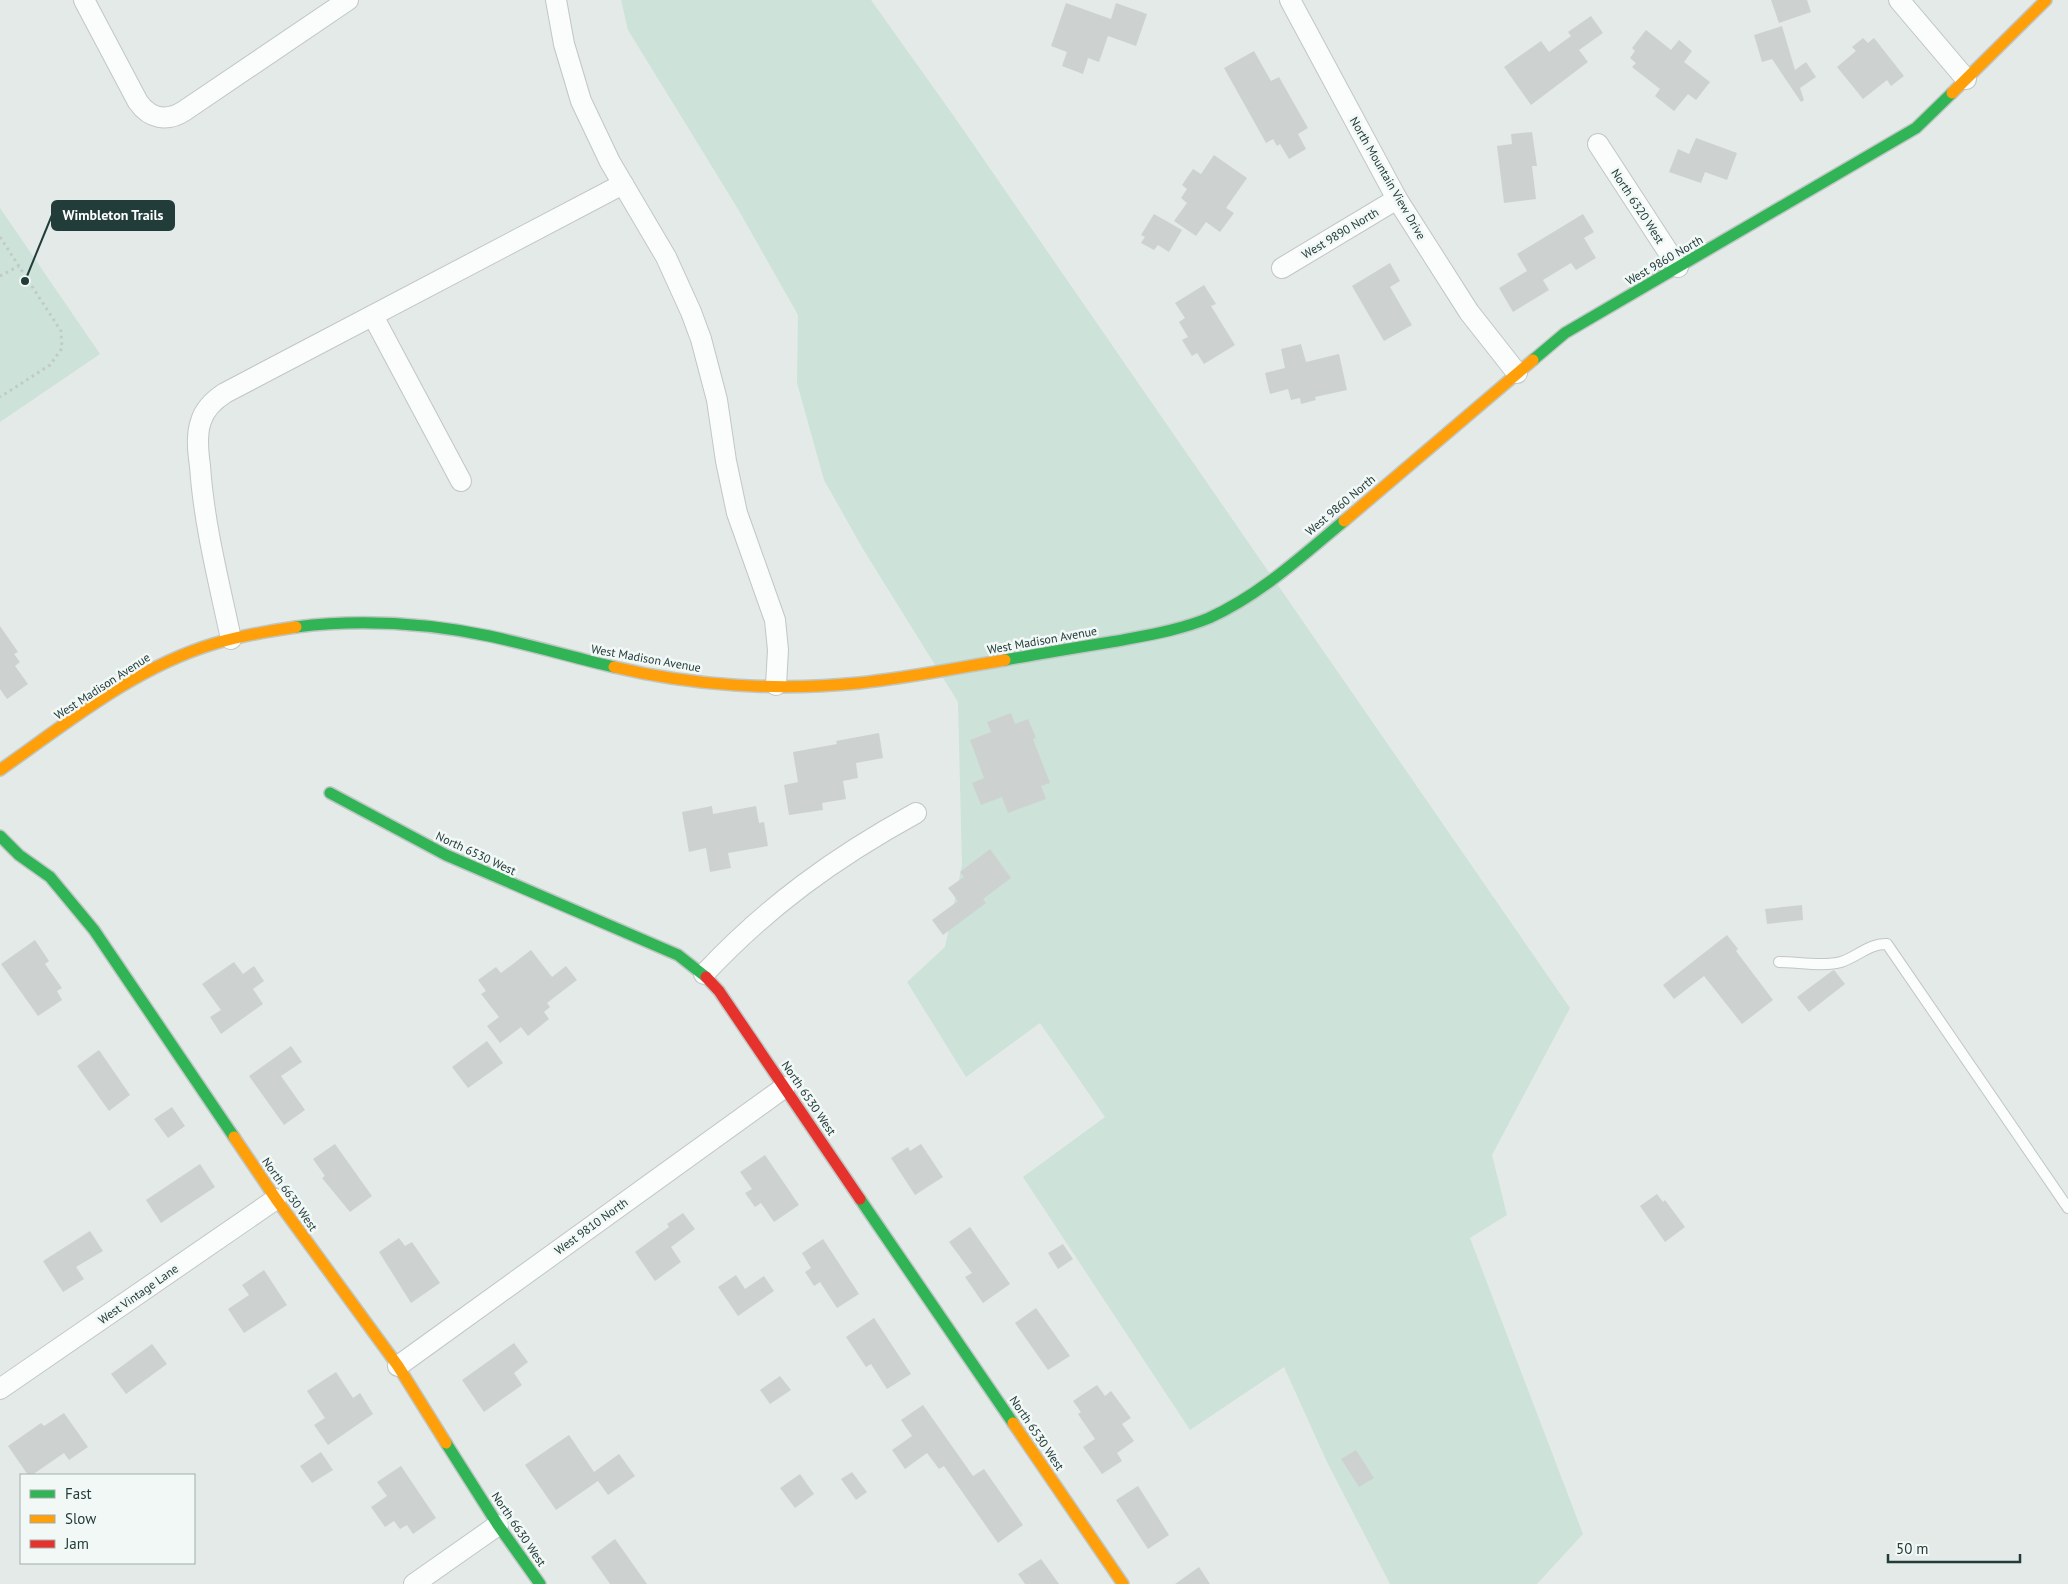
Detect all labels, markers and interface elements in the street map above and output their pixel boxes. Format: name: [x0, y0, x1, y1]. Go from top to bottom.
street label: North Mountain View Drive: [1347, 114, 1429, 242]
street label: North 6320 West: [1608, 166, 1668, 246]
callout: Wimbleton Trails: [52, 201, 174, 230]
street label: West 9890 North: [1299, 204, 1381, 262]
text: Wimbleton Trails: [63, 206, 164, 224]
street label: West 9860 North: [1623, 232, 1705, 288]
street label: West 9860 North: [1302, 471, 1378, 539]
street label: West Madison Avenue: [986, 623, 1098, 657]
street label: West Madison Avenue: [590, 641, 702, 675]
street label: West Madison Avenue: [51, 649, 153, 723]
street label: North 6530 West: [434, 828, 518, 878]
street label: North 6530 West: [779, 1058, 839, 1138]
street label: North 6630 West: [259, 1154, 321, 1234]
street label: West 9810 North: [551, 1194, 631, 1258]
street label: West Vintage Lane: [95, 1261, 181, 1327]
street label: North 6530 West: [1007, 1393, 1067, 1473]
legend: [20, 1474, 195, 1564]
text: Fast: [65, 1484, 92, 1503]
street label: North 6630 West: [489, 1489, 549, 1569]
text: Slow: [65, 1509, 96, 1528]
scale bar: [1888, 1532, 2020, 1564]
text: Jam: [64, 1534, 89, 1553]
text: 50 m: [1896, 1539, 1929, 1558]

